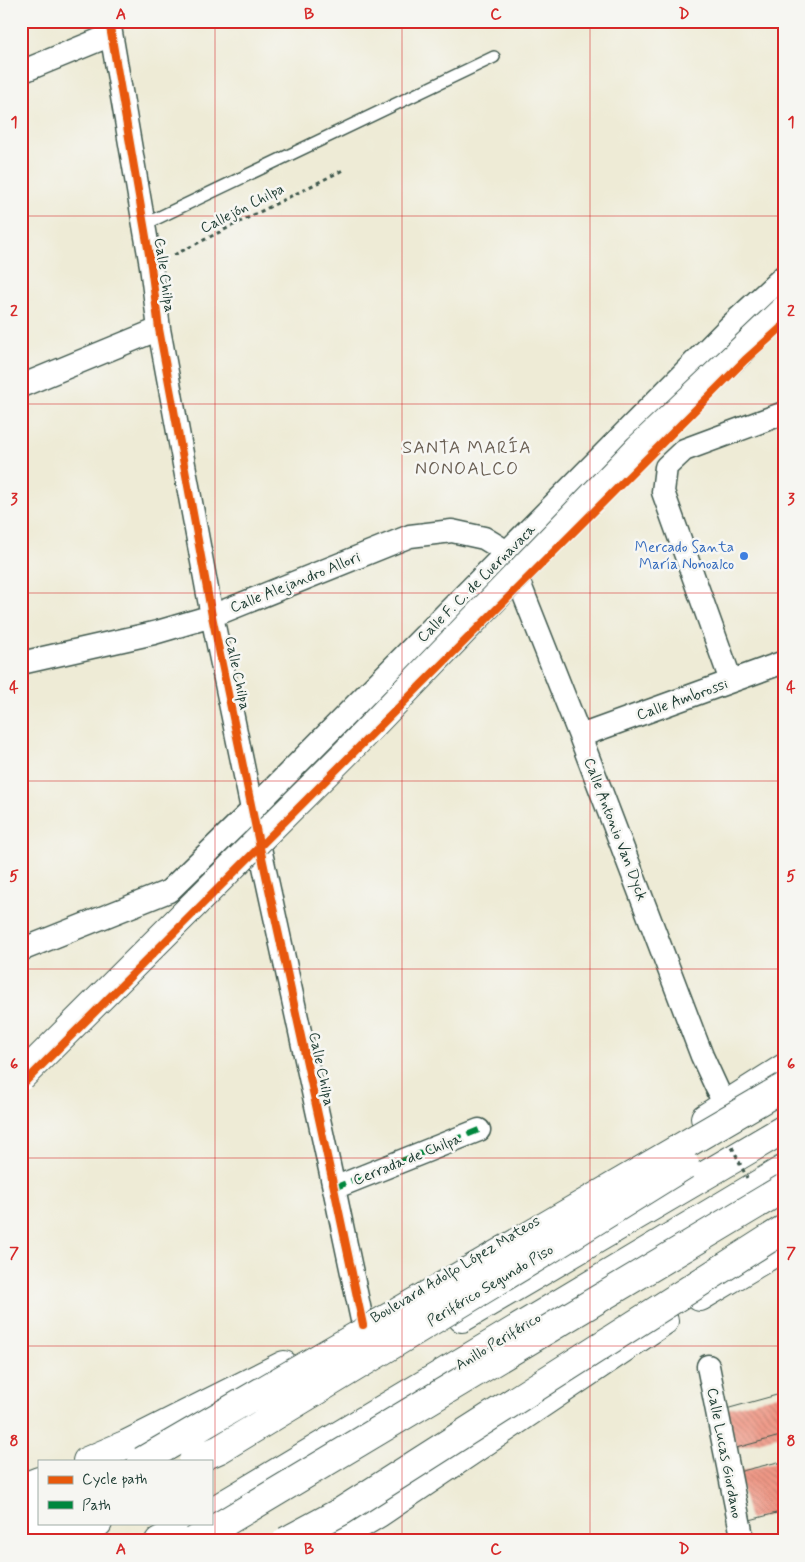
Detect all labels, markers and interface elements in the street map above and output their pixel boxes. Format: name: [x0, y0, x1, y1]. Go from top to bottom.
text: A: [116, 4, 126, 25]
text: B: [304, 4, 314, 25]
text: C: [490, 4, 502, 25]
text: D: [678, 4, 690, 25]
text: 1: [10, 112, 18, 133]
text: 1: [787, 112, 795, 133]
street label: Callejón Chilpa: [197, 179, 288, 239]
street label: Calle Chilpa: [149, 237, 179, 314]
text: 2: [10, 301, 18, 322]
text: 2: [787, 301, 795, 322]
district label: SANTA MARÍA NONOALCO: [402, 436, 532, 481]
text: 3: [10, 489, 18, 510]
text: 3: [787, 489, 795, 510]
street label: Calle F. C. de Cuernavaca: [413, 519, 541, 647]
place label: Mercado Santa María Nonoalco: [635, 538, 734, 575]
street label: Calle Alejandro Allori: [227, 548, 363, 618]
marker: Mercado Santa María Nonoalco: [738, 550, 750, 562]
street label: Calle Chilpa: [219, 634, 255, 712]
street label: Calle Ambrossi: [634, 674, 731, 726]
text: 4: [9, 677, 19, 698]
text: 4: [786, 677, 796, 698]
street label: Calle Antonio Van Dyck: [579, 755, 652, 904]
text: 5: [9, 866, 19, 887]
text: 5: [786, 866, 796, 887]
street label: Calle Chilpa: [303, 1030, 339, 1108]
text: 6: [10, 1054, 18, 1075]
text: 6: [787, 1054, 795, 1075]
street label: Cerrada de Chilpa: [350, 1129, 465, 1191]
street label: Boulevard Adolfo López Mateos: [367, 1211, 545, 1330]
street label: Periférico Segundo Piso: [423, 1240, 558, 1332]
text: 7: [9, 1243, 19, 1264]
text: 7: [786, 1243, 796, 1264]
street label: Anillo Periférico: [452, 1308, 545, 1375]
street label: Calle Lucas Giordano: [702, 1386, 746, 1520]
text: 8: [9, 1431, 19, 1452]
text: 8: [786, 1431, 796, 1452]
legend: [38, 1460, 212, 1524]
text: Cycle path: [82, 1470, 147, 1490]
text: Path: [82, 1496, 111, 1516]
text: A: [116, 1539, 126, 1560]
text: B: [304, 1539, 314, 1560]
text: C: [490, 1539, 502, 1560]
text: D: [678, 1539, 690, 1560]

